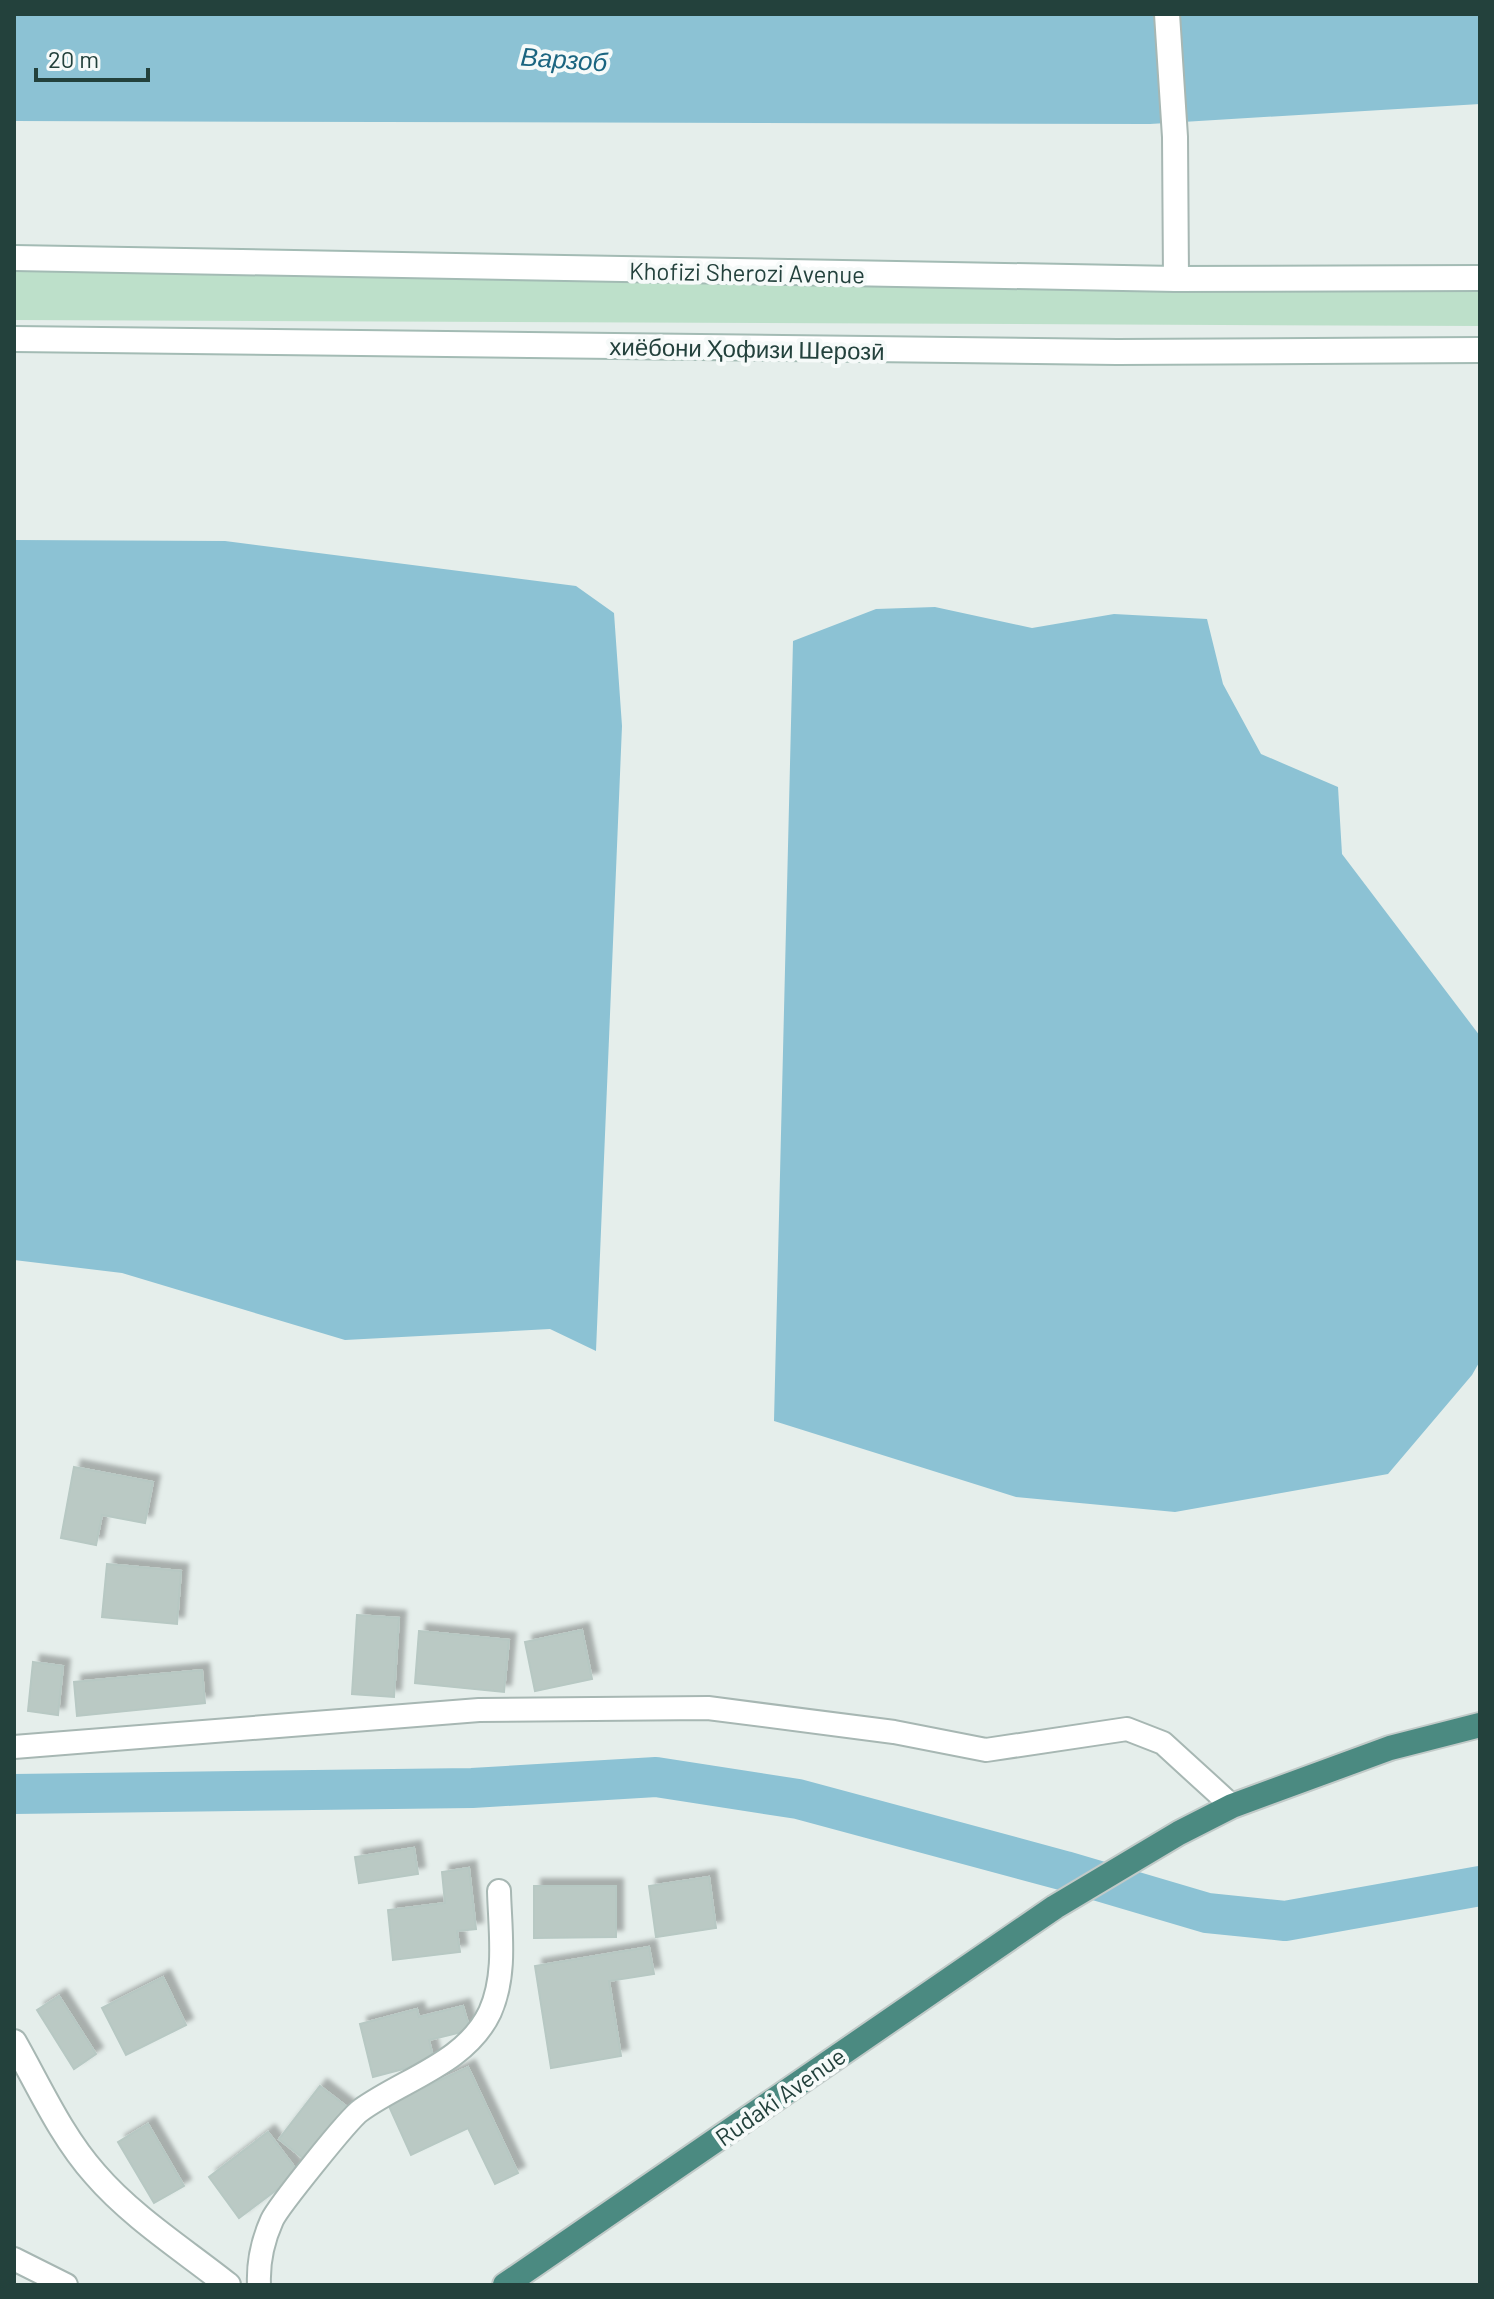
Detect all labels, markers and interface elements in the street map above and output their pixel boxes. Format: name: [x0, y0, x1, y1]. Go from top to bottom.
scale bar: [36, 32, 148, 82]
water label: Варзоб: [520, 40, 610, 77]
text: 20 m: [48, 44, 99, 73]
street label: Khofizi Sherozi Avenue: [629, 255, 865, 289]
street label: хиёбони Ҳофизи Шерозӣ: [609, 331, 885, 365]
street label: Rudaki Avenue: [709, 2040, 851, 2152]

